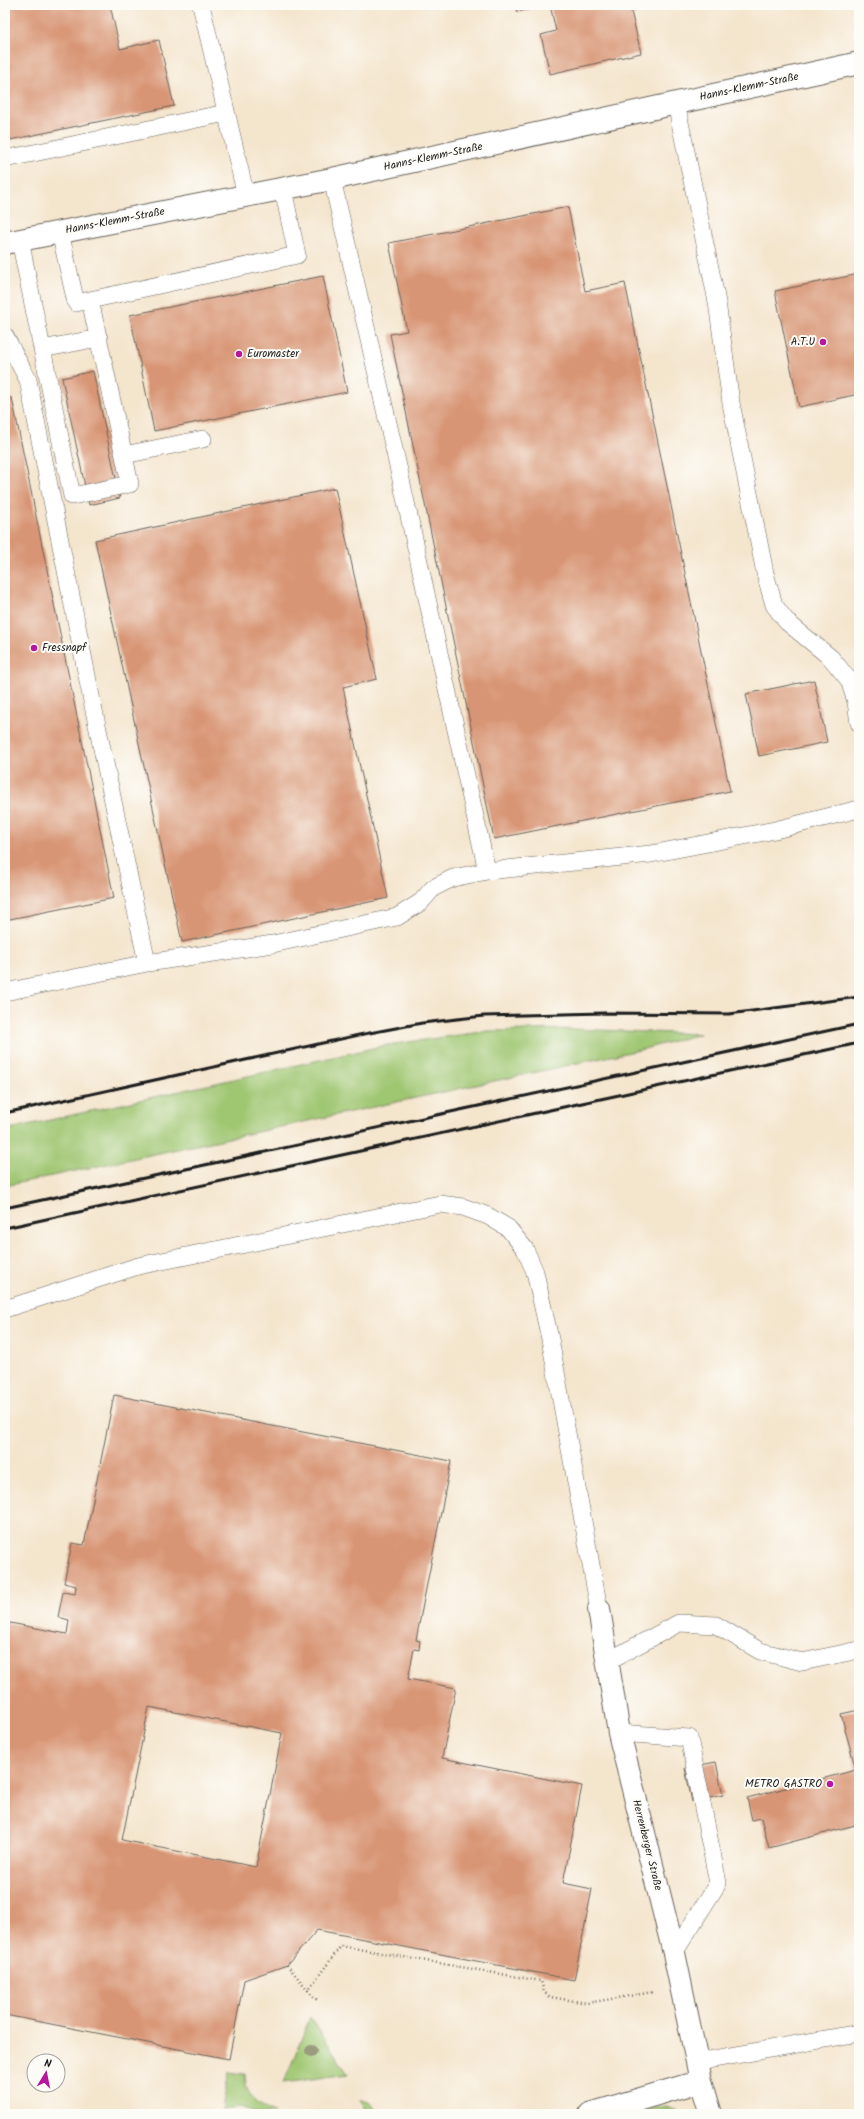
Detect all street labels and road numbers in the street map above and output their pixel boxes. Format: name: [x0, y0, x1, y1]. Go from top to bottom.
street label: Hanns-Klemm-Straße: [698, 68, 800, 106]
street label: Hanns-Klemm-Straße: [382, 138, 484, 176]
street label: Hanns-Klemm-Straße: [64, 203, 166, 239]
street label: Herrenberger Straße: [627, 1798, 667, 1892]

